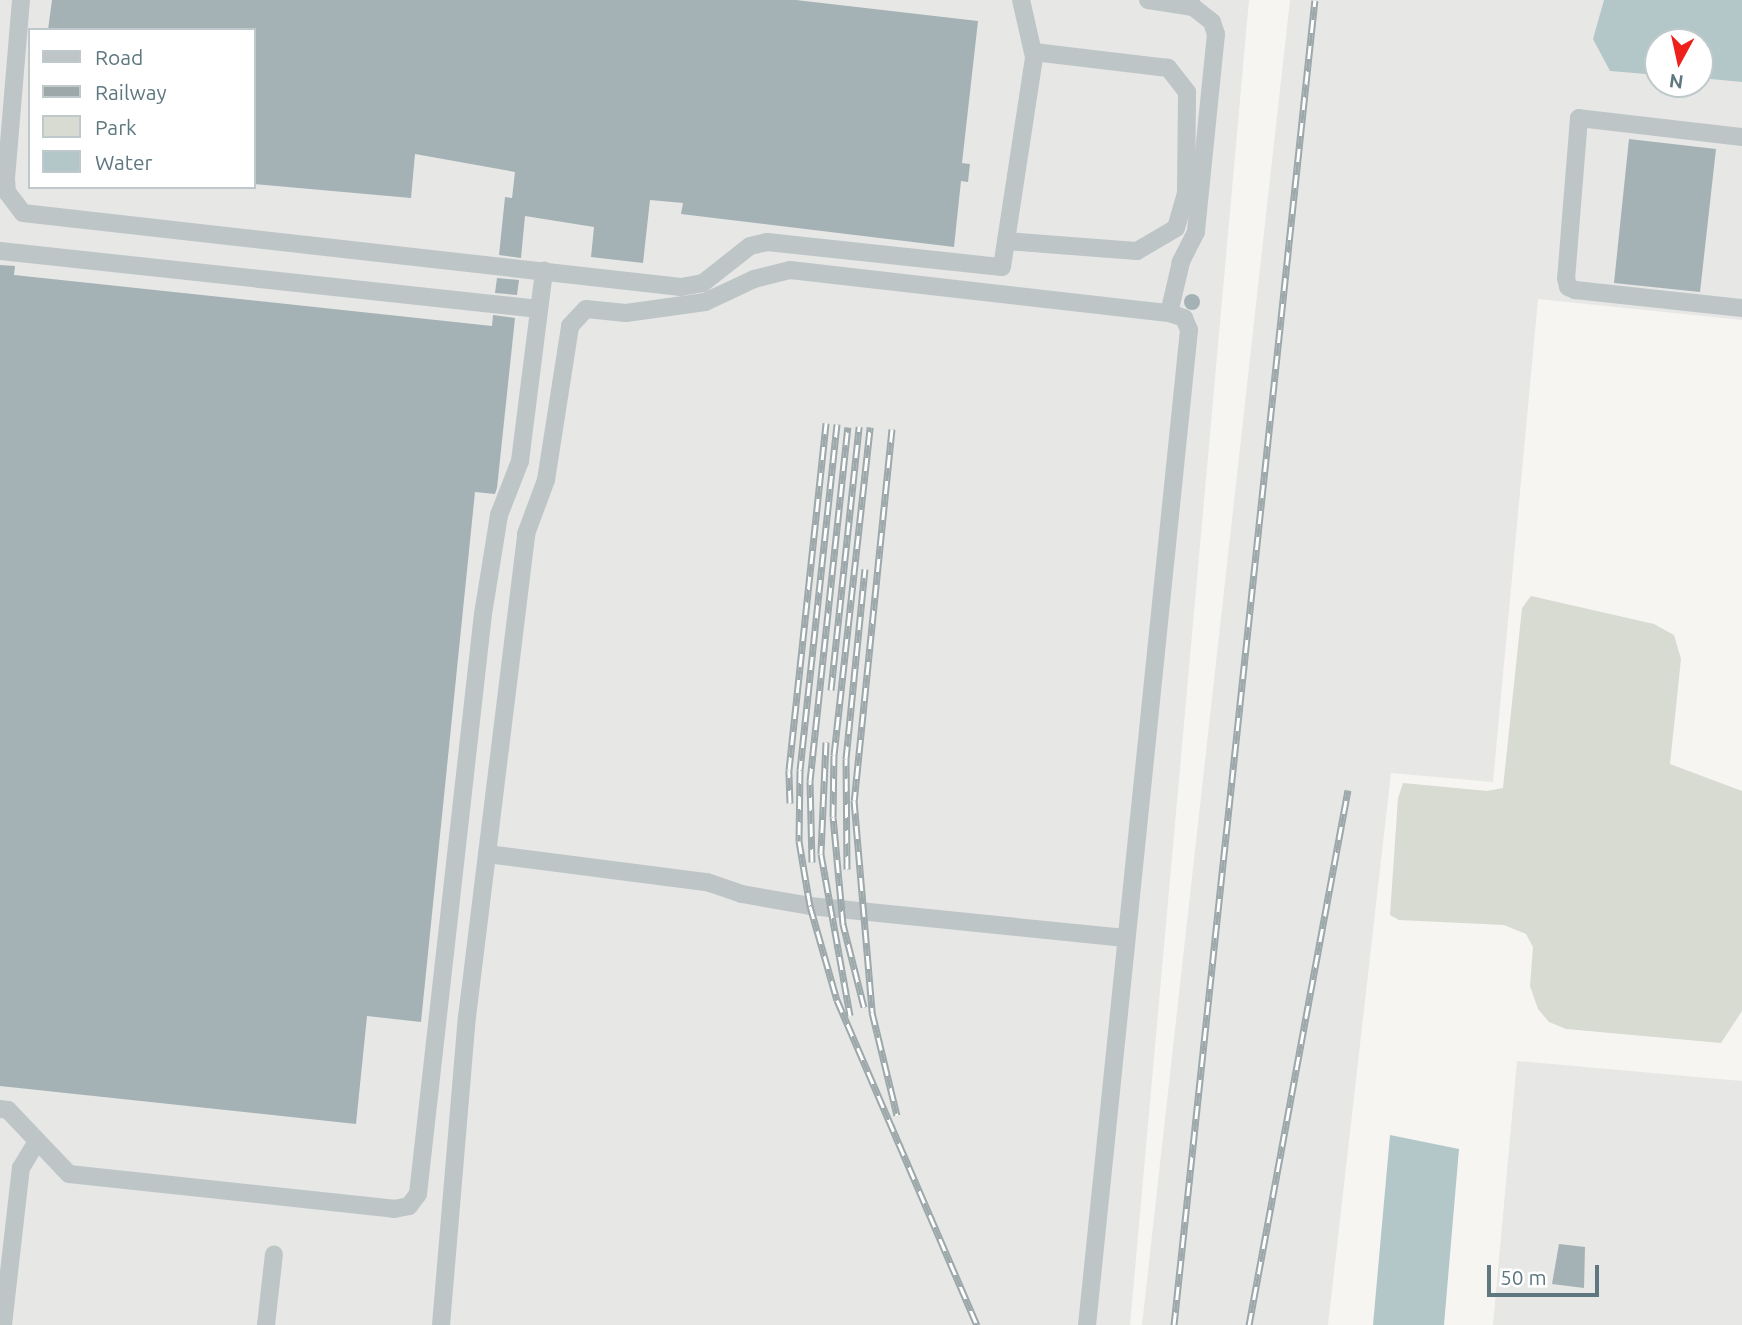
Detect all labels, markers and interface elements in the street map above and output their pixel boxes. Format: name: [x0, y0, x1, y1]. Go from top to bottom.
legend: [28, 28, 256, 189]
north arrow: [1644, 28, 1714, 98]
text: Road: [95, 45, 143, 69]
text: N: [1668, 70, 1685, 94]
text: Railway: [95, 80, 167, 104]
text: Park: [95, 115, 137, 139]
text: Water: [95, 150, 153, 174]
scale bar: [1490, 1252, 1602, 1296]
text: 50 m: [1500, 1265, 1547, 1289]

